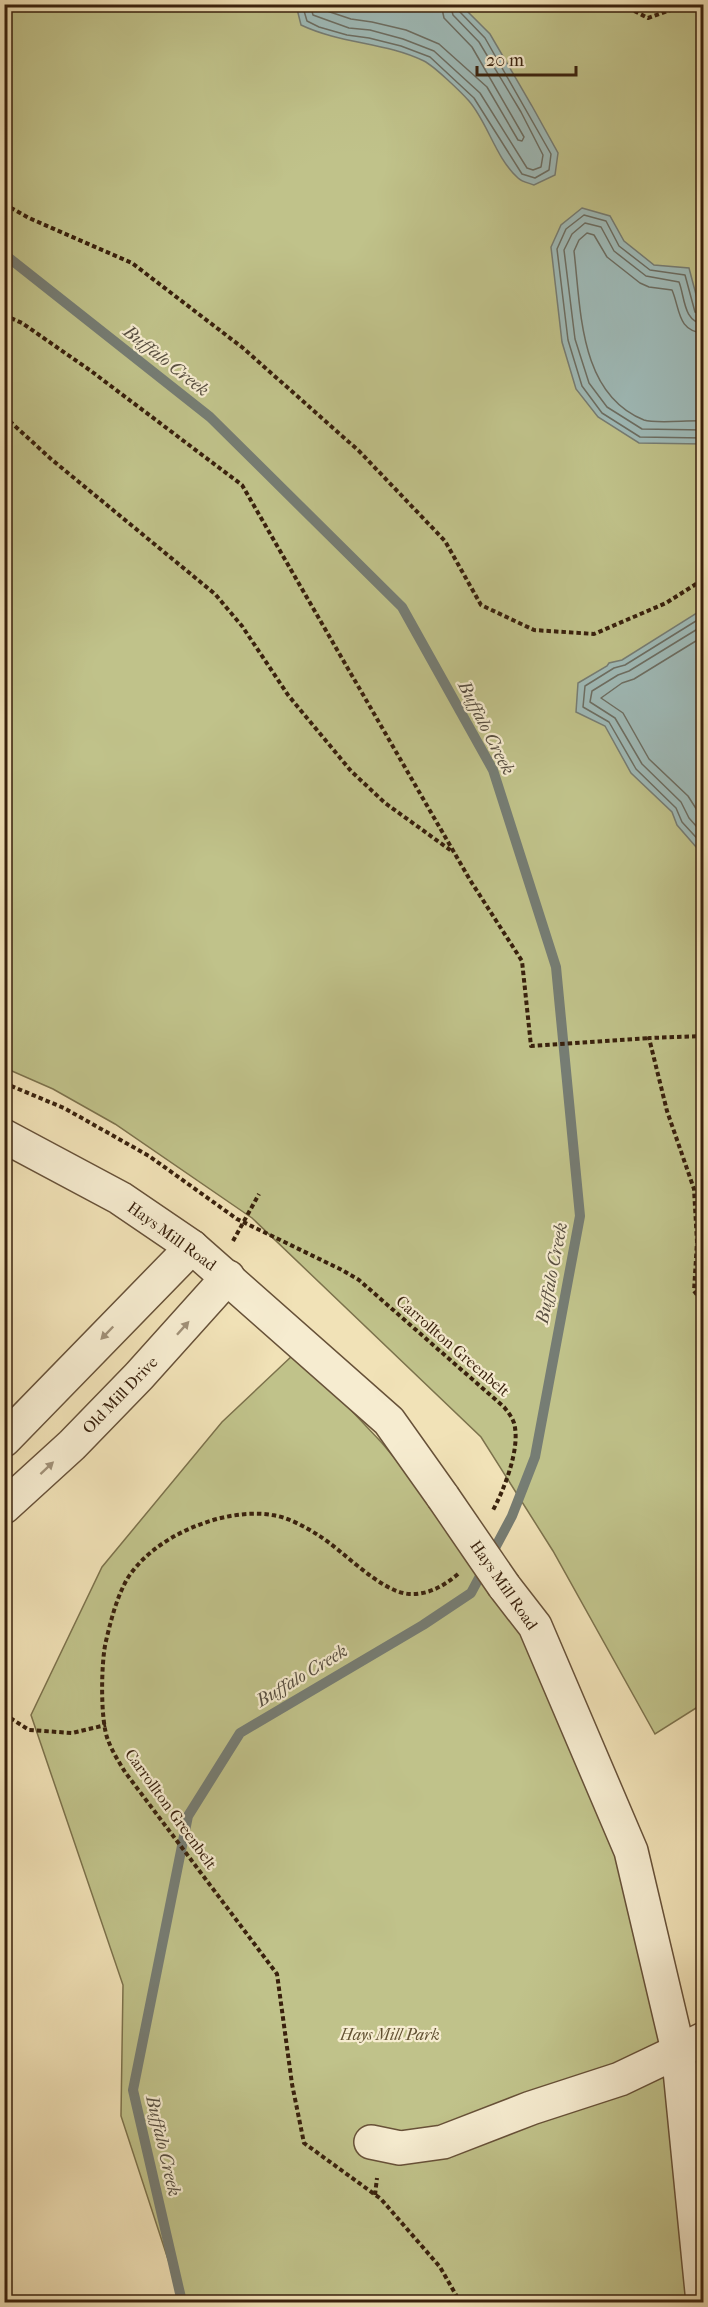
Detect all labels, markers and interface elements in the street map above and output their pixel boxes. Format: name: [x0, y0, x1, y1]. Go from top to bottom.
scale bar: [477, 39, 576, 77]
text: 20 m: [486, 50, 524, 71]
water label: Buffalo Creek: [118, 320, 213, 401]
water label: Buffalo Creek: [453, 677, 519, 779]
street label: Hays Mill Road: [124, 1197, 220, 1275]
water label: Buffalo Creek: [532, 1221, 572, 1326]
street label: Carrollton Greenbelt: [392, 1292, 514, 1401]
one-way arrow: [176, 1320, 190, 1335]
one-way arrow: [100, 1326, 114, 1341]
street label: Old Mill Drive: [78, 1352, 162, 1438]
one-way arrow: [40, 1461, 54, 1475]
street label: Hays Mill Road: [466, 1537, 542, 1634]
water label: Buffalo Creek: [252, 1641, 351, 1712]
street label: Carrollton Greenbelt: [121, 1745, 221, 1873]
park label: Hays Mill Park: [339, 2025, 440, 2044]
water label: Buffalo Creek: [141, 2093, 185, 2198]

